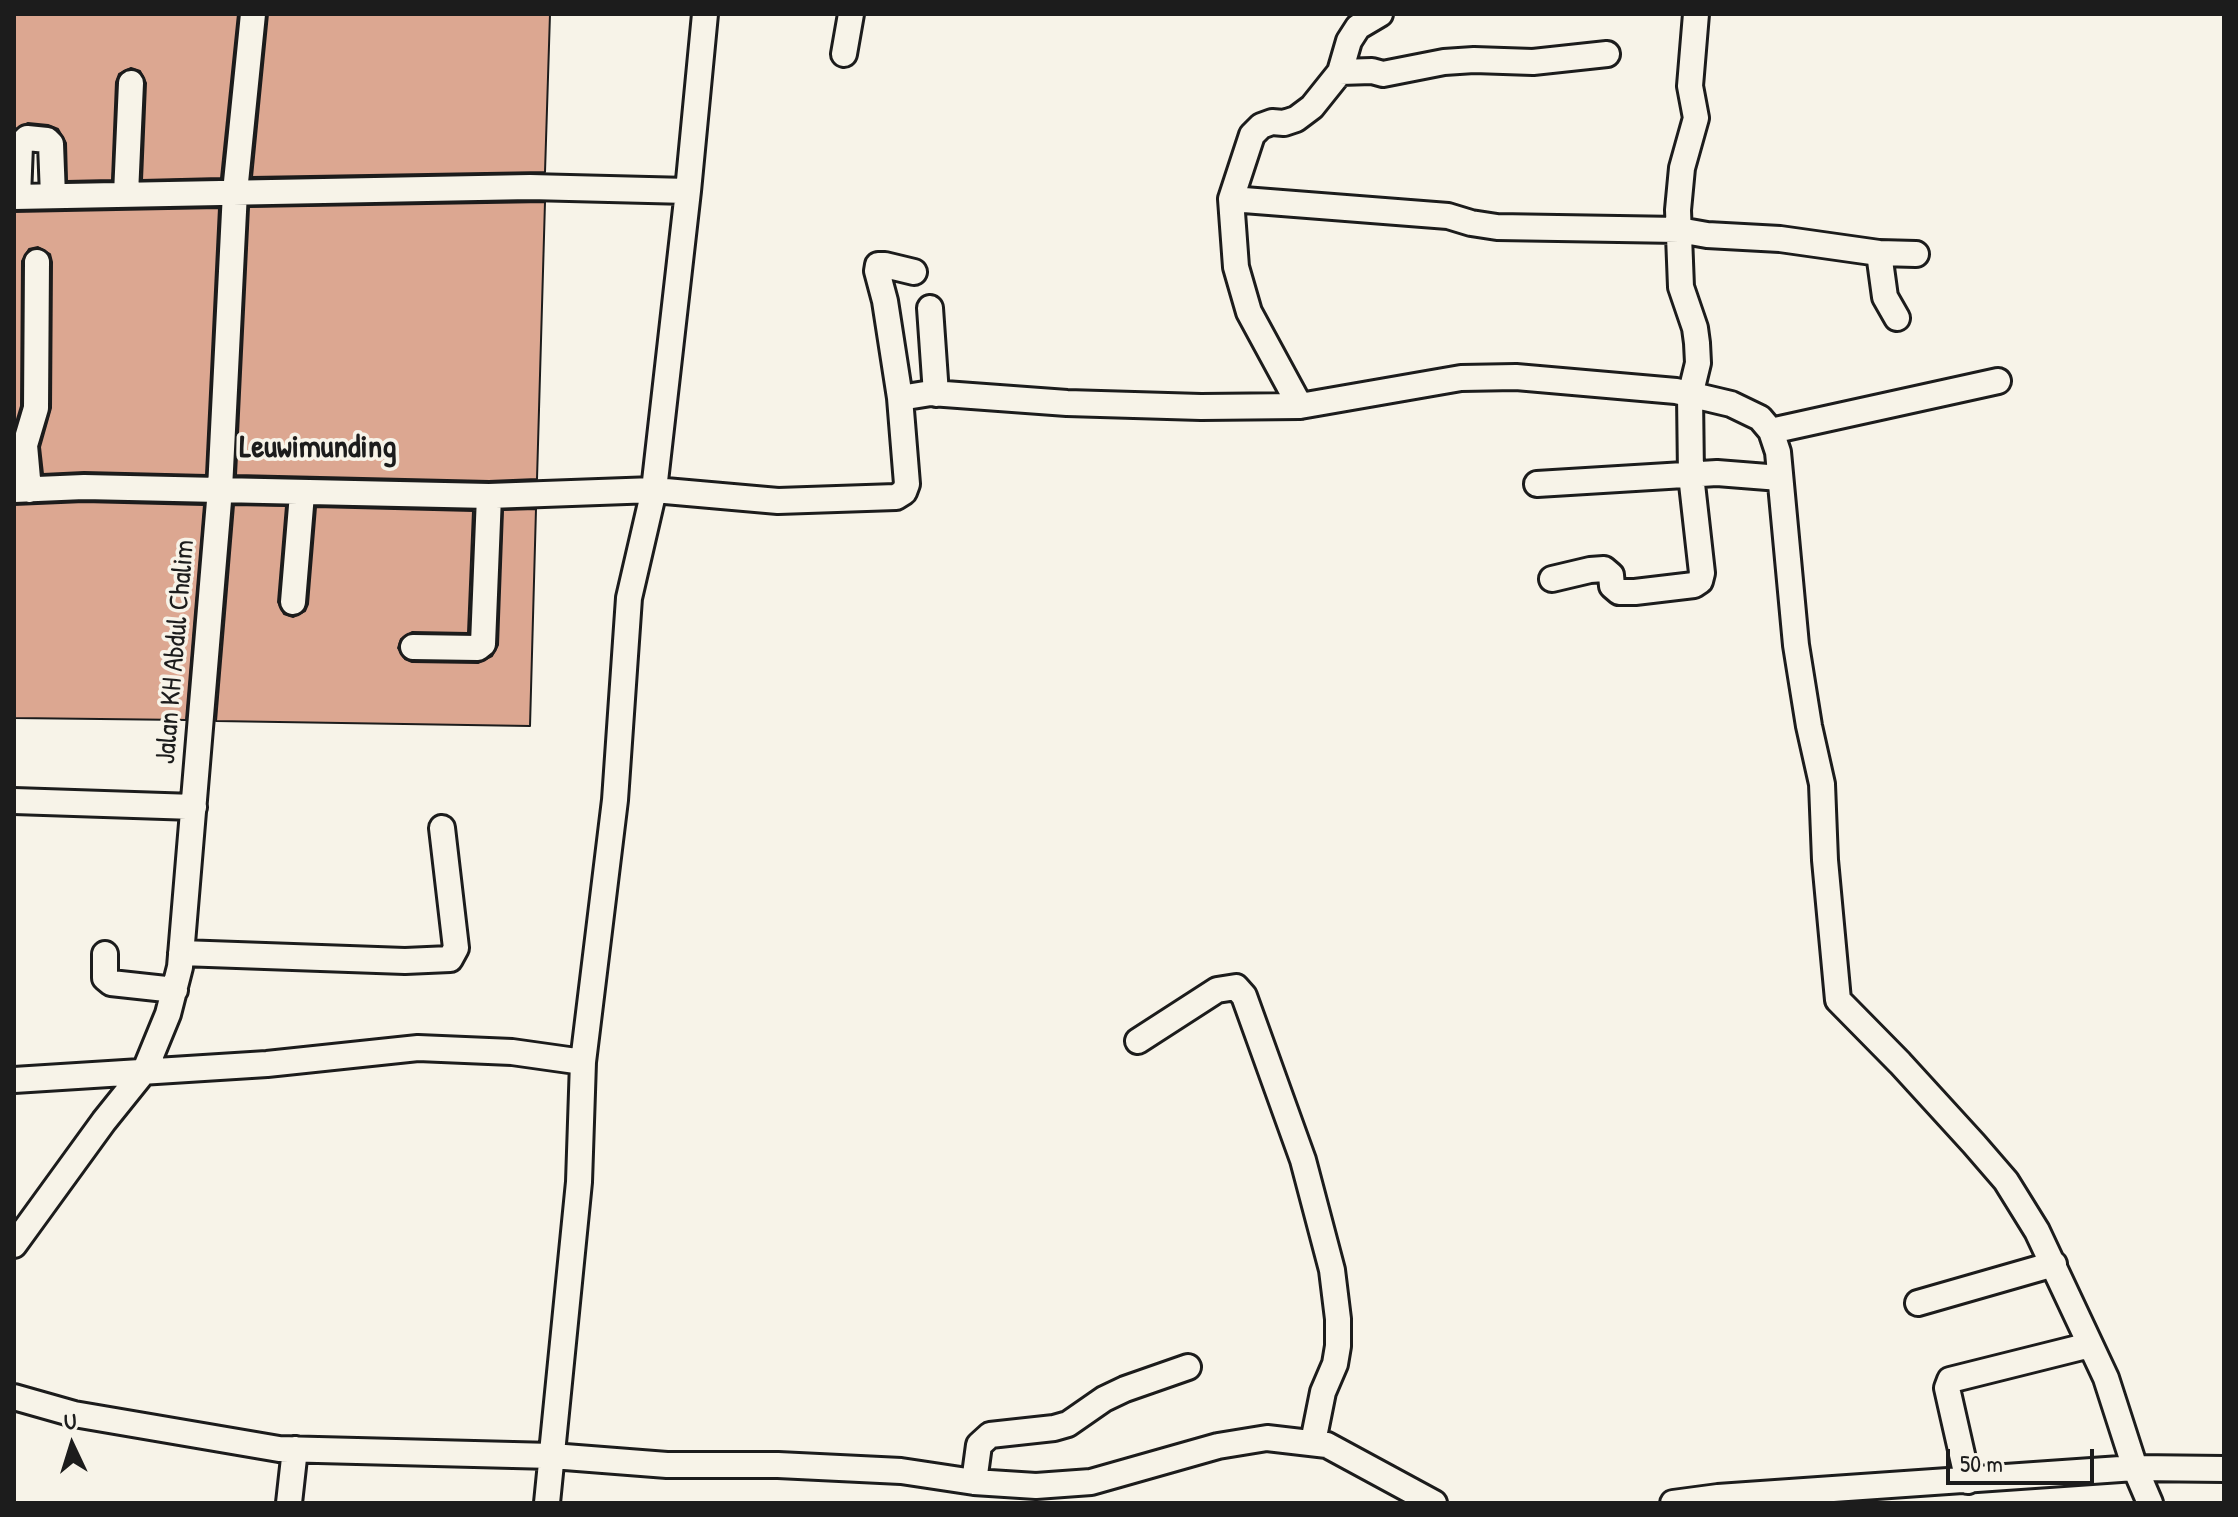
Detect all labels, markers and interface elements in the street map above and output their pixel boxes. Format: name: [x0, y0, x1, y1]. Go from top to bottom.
district label: Leuwimunding: [240, 429, 396, 467]
street label: Jalan KH Abdul Chalim: [149, 538, 203, 766]
north arrow: [32, 1405, 112, 1485]
text: U: [63, 1406, 77, 1436]
scale bar: [1950, 1433, 2098, 1483]
text: 50 m: [1960, 1447, 2003, 1479]

